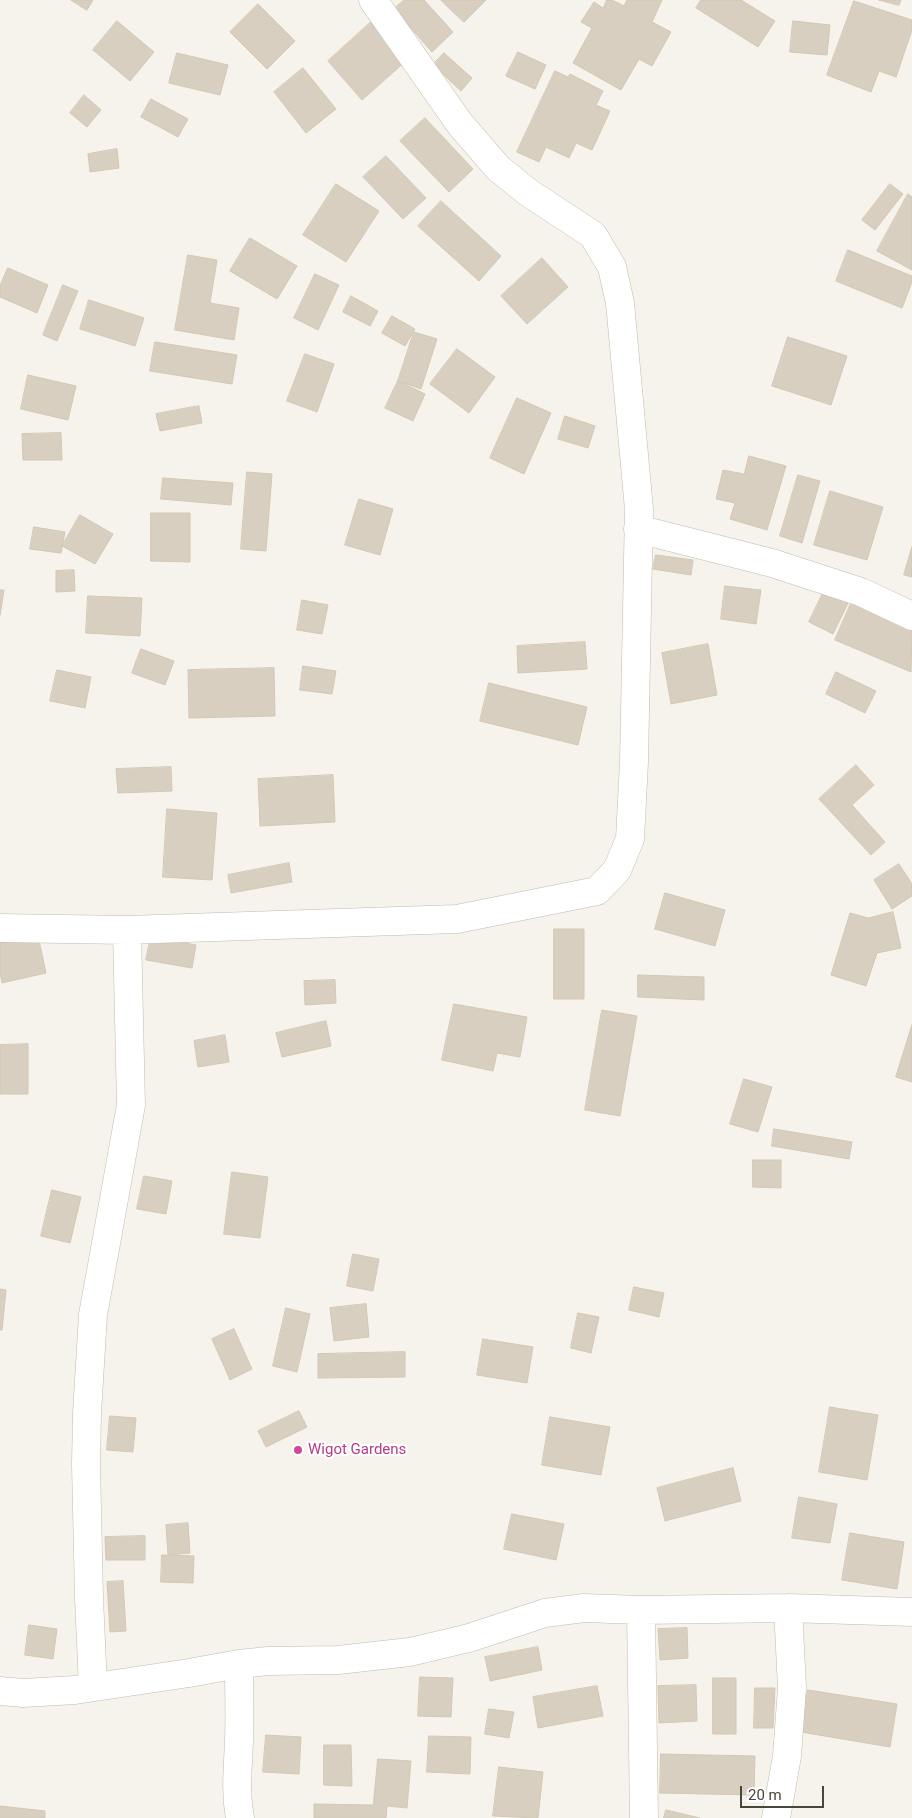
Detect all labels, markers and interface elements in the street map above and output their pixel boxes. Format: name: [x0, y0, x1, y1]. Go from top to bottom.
place label: Wigot Gardens: [308, 1441, 406, 1459]
marker: Wigot Gardens: [292, 1444, 304, 1456]
scale bar: [742, 1776, 826, 1808]
text: 20 m: [748, 1786, 782, 1804]

